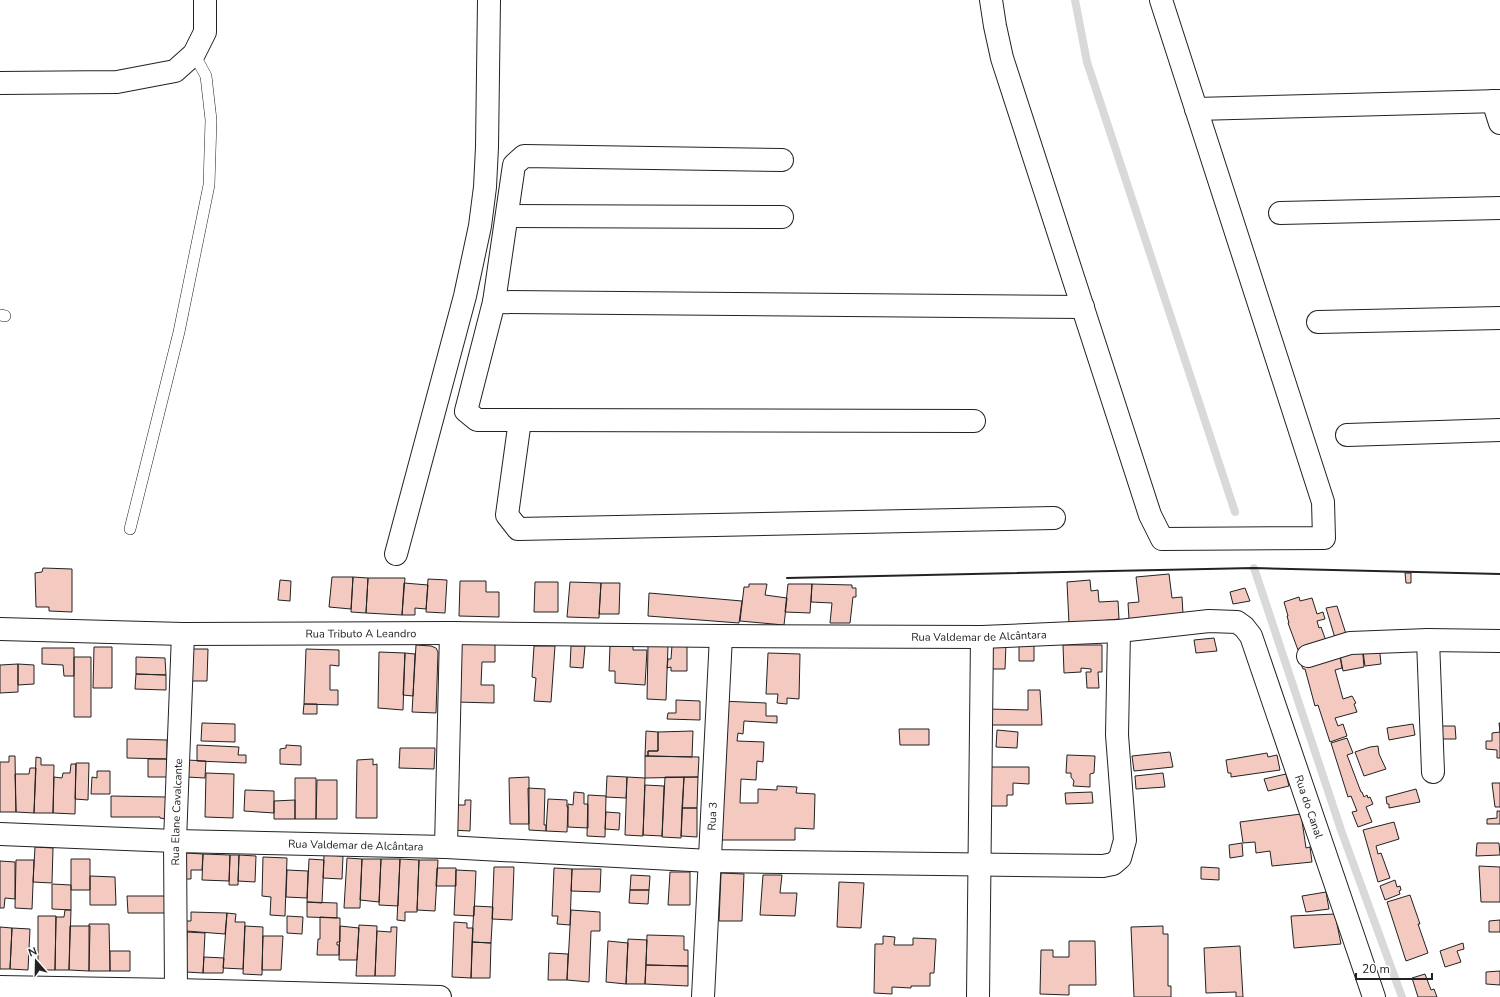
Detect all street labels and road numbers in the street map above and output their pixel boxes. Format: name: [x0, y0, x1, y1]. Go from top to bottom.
street label: Rua Tributo A Leandro: [305, 626, 416, 642]
street label: Rua Valdemar de Alcântara: [911, 627, 1047, 645]
street label: Rua Elane Cavalcante: [168, 758, 186, 866]
street label: Rua do Canal: [1291, 773, 1327, 841]
street label: Rua 3: [704, 801, 721, 831]
street label: Rua Valdemar de Alcântara: [288, 837, 424, 855]

